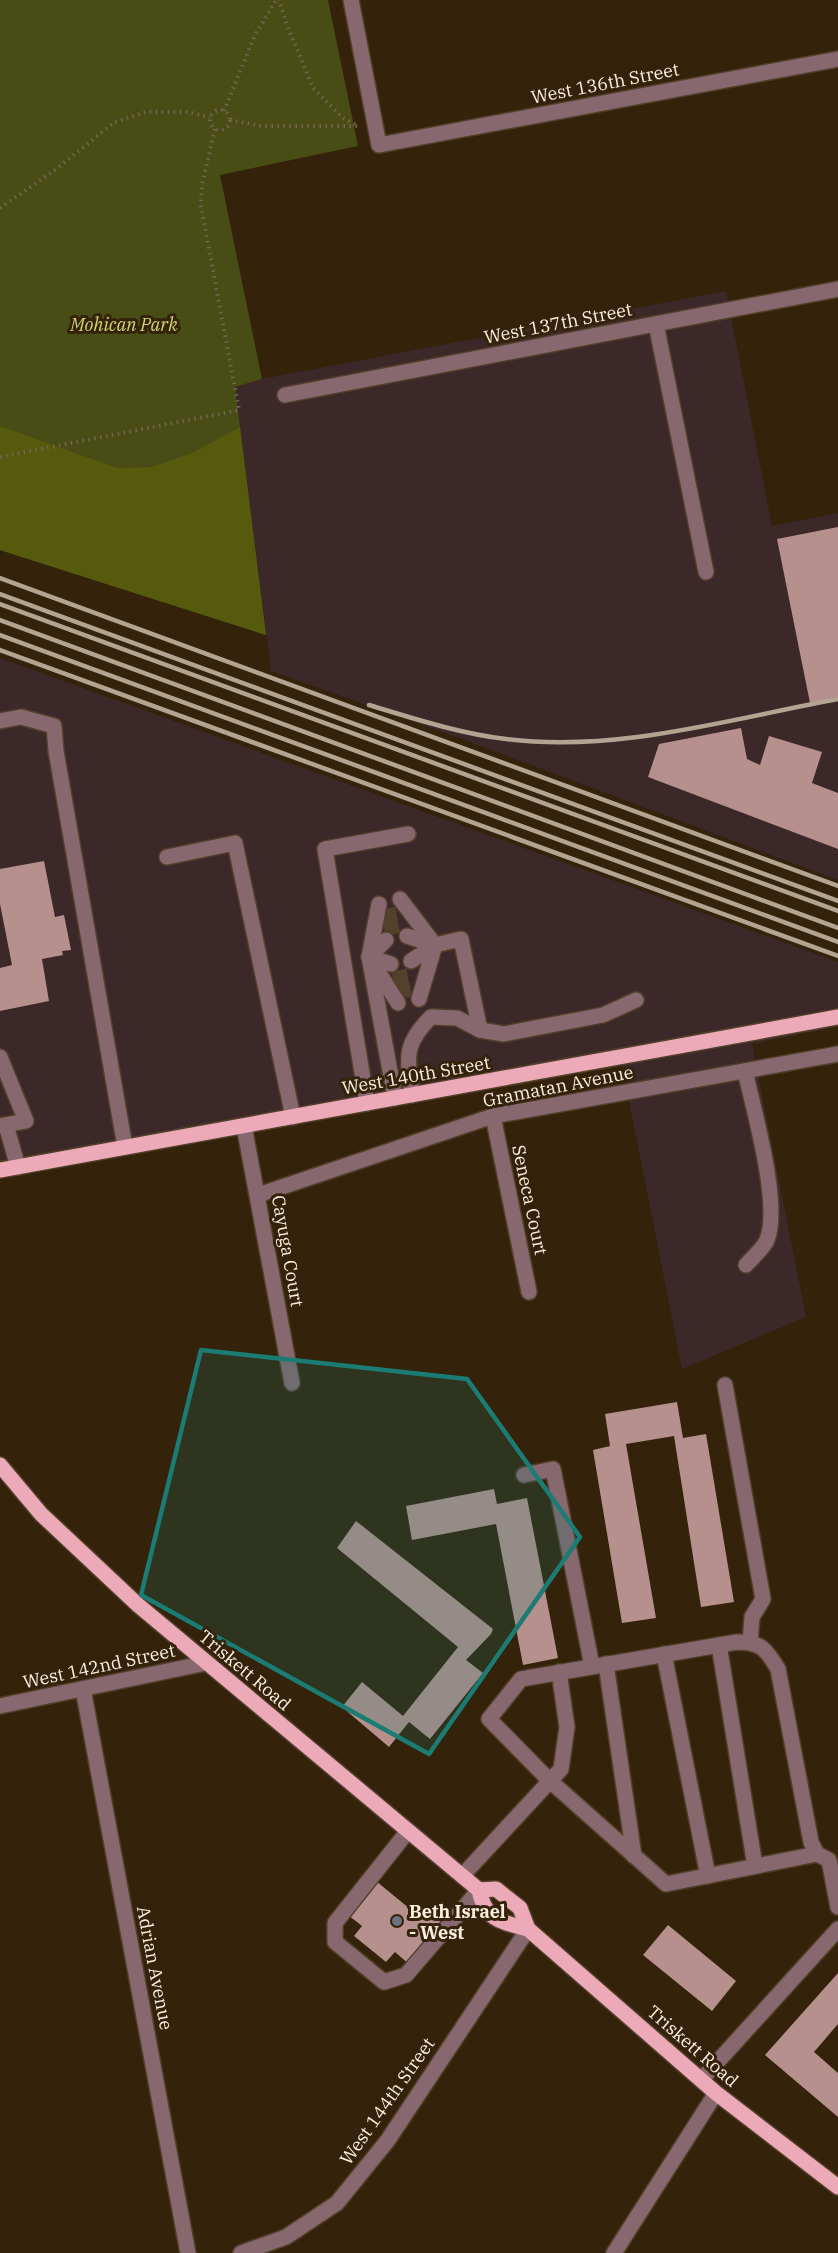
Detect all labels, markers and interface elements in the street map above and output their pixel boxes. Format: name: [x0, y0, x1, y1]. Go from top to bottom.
street label: West 136th Street: [529, 57, 681, 109]
street label: West 137th Street: [482, 297, 634, 349]
park label: Mohican Park: [69, 313, 178, 336]
street label: West 140th Street: [340, 1051, 492, 1099]
street label: Gramatan Avenue: [481, 1060, 635, 1112]
street label: Seneca Court: [507, 1143, 553, 1257]
street label: Cayuga Court: [267, 1193, 309, 1309]
street label: Triskett Road: [194, 1625, 296, 1715]
street label: West 142nd Street: [21, 1639, 177, 1693]
place label: Beth Israel - West: [409, 1900, 506, 1944]
street label: Adrian Avenue: [132, 1904, 178, 2032]
marker: Beth Israel - West: [390, 1914, 404, 1928]
street label: Triskett Road: [643, 2000, 743, 2092]
street label: West 144th Street: [335, 2033, 439, 2169]

